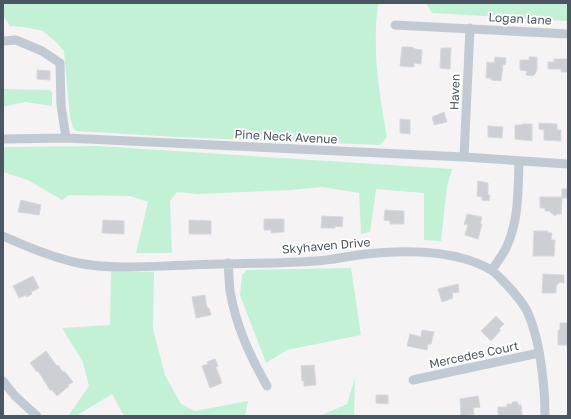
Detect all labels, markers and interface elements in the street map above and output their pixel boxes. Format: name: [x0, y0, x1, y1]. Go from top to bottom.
street label: Logan lane: [488, 9, 552, 28]
street label: Haven: [446, 73, 463, 110]
street label: Pine Neck Avenue: [234, 126, 338, 147]
street label: Skyhaven Drive: [281, 234, 371, 257]
street label: Mercedes Court: [428, 338, 520, 371]

